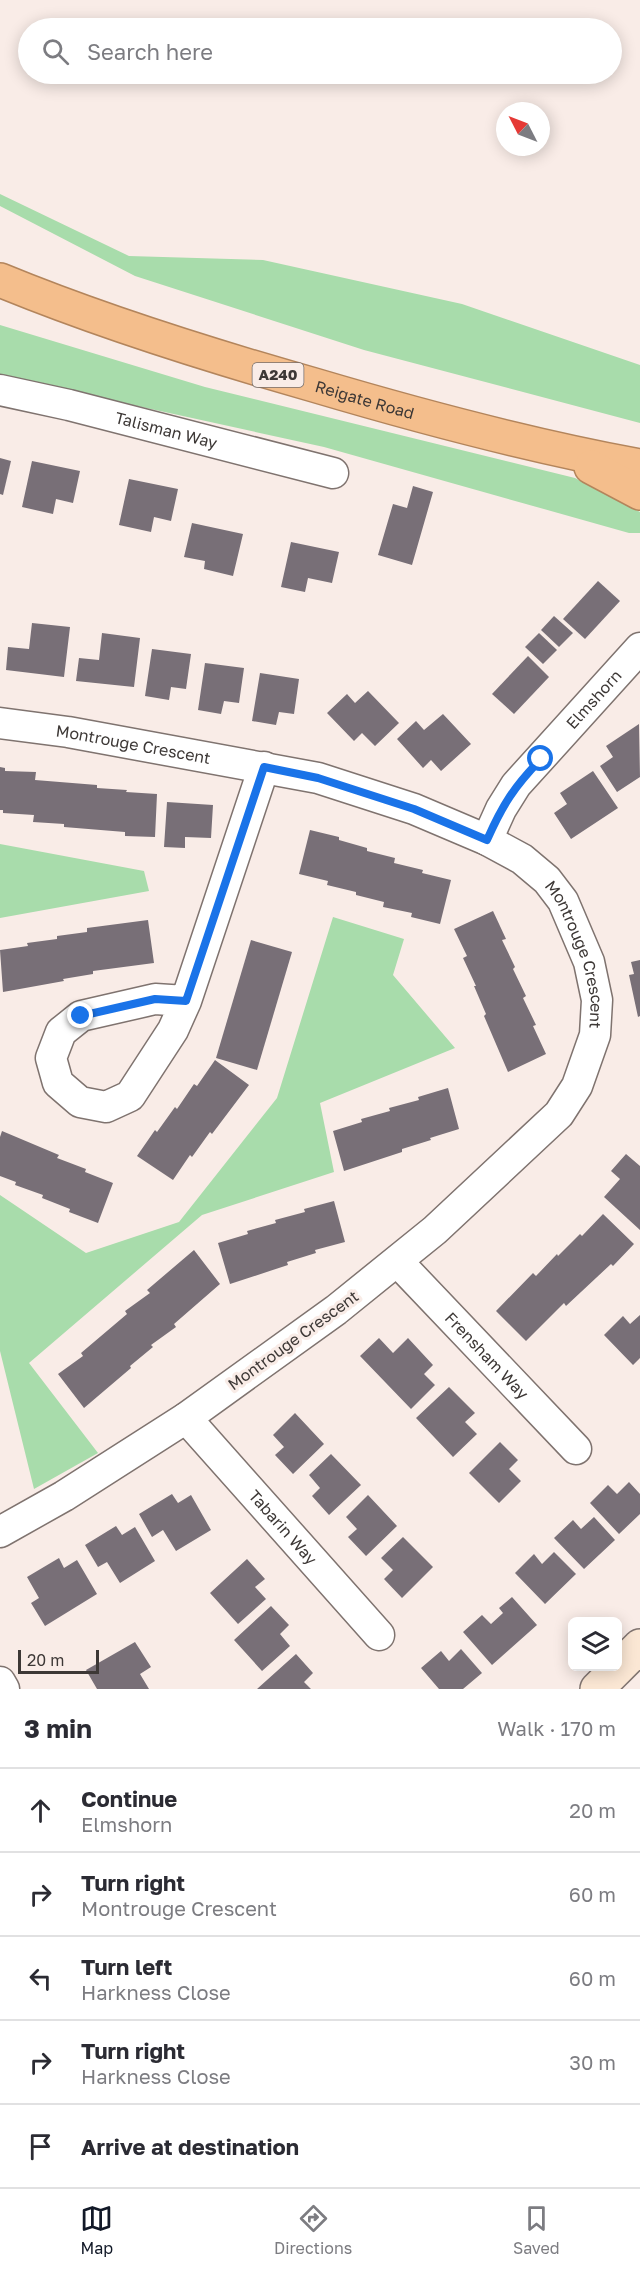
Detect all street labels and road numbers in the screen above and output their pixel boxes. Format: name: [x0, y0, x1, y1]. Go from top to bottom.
road number: A240: [252, 363, 304, 387]
street label: Reigate Road: [313, 376, 416, 423]
street label: Talisman Way: [113, 407, 220, 453]
street label: Elmshorn: [562, 665, 626, 733]
street label: Montrouge Crescent: [55, 721, 212, 768]
street label: Montrouge Crescent: [541, 876, 607, 1029]
street label: Montrouge Crescent: [224, 1286, 362, 1394]
street label: Frensham Way: [441, 1308, 533, 1403]
street label: Tabarin Way: [245, 1486, 322, 1569]

